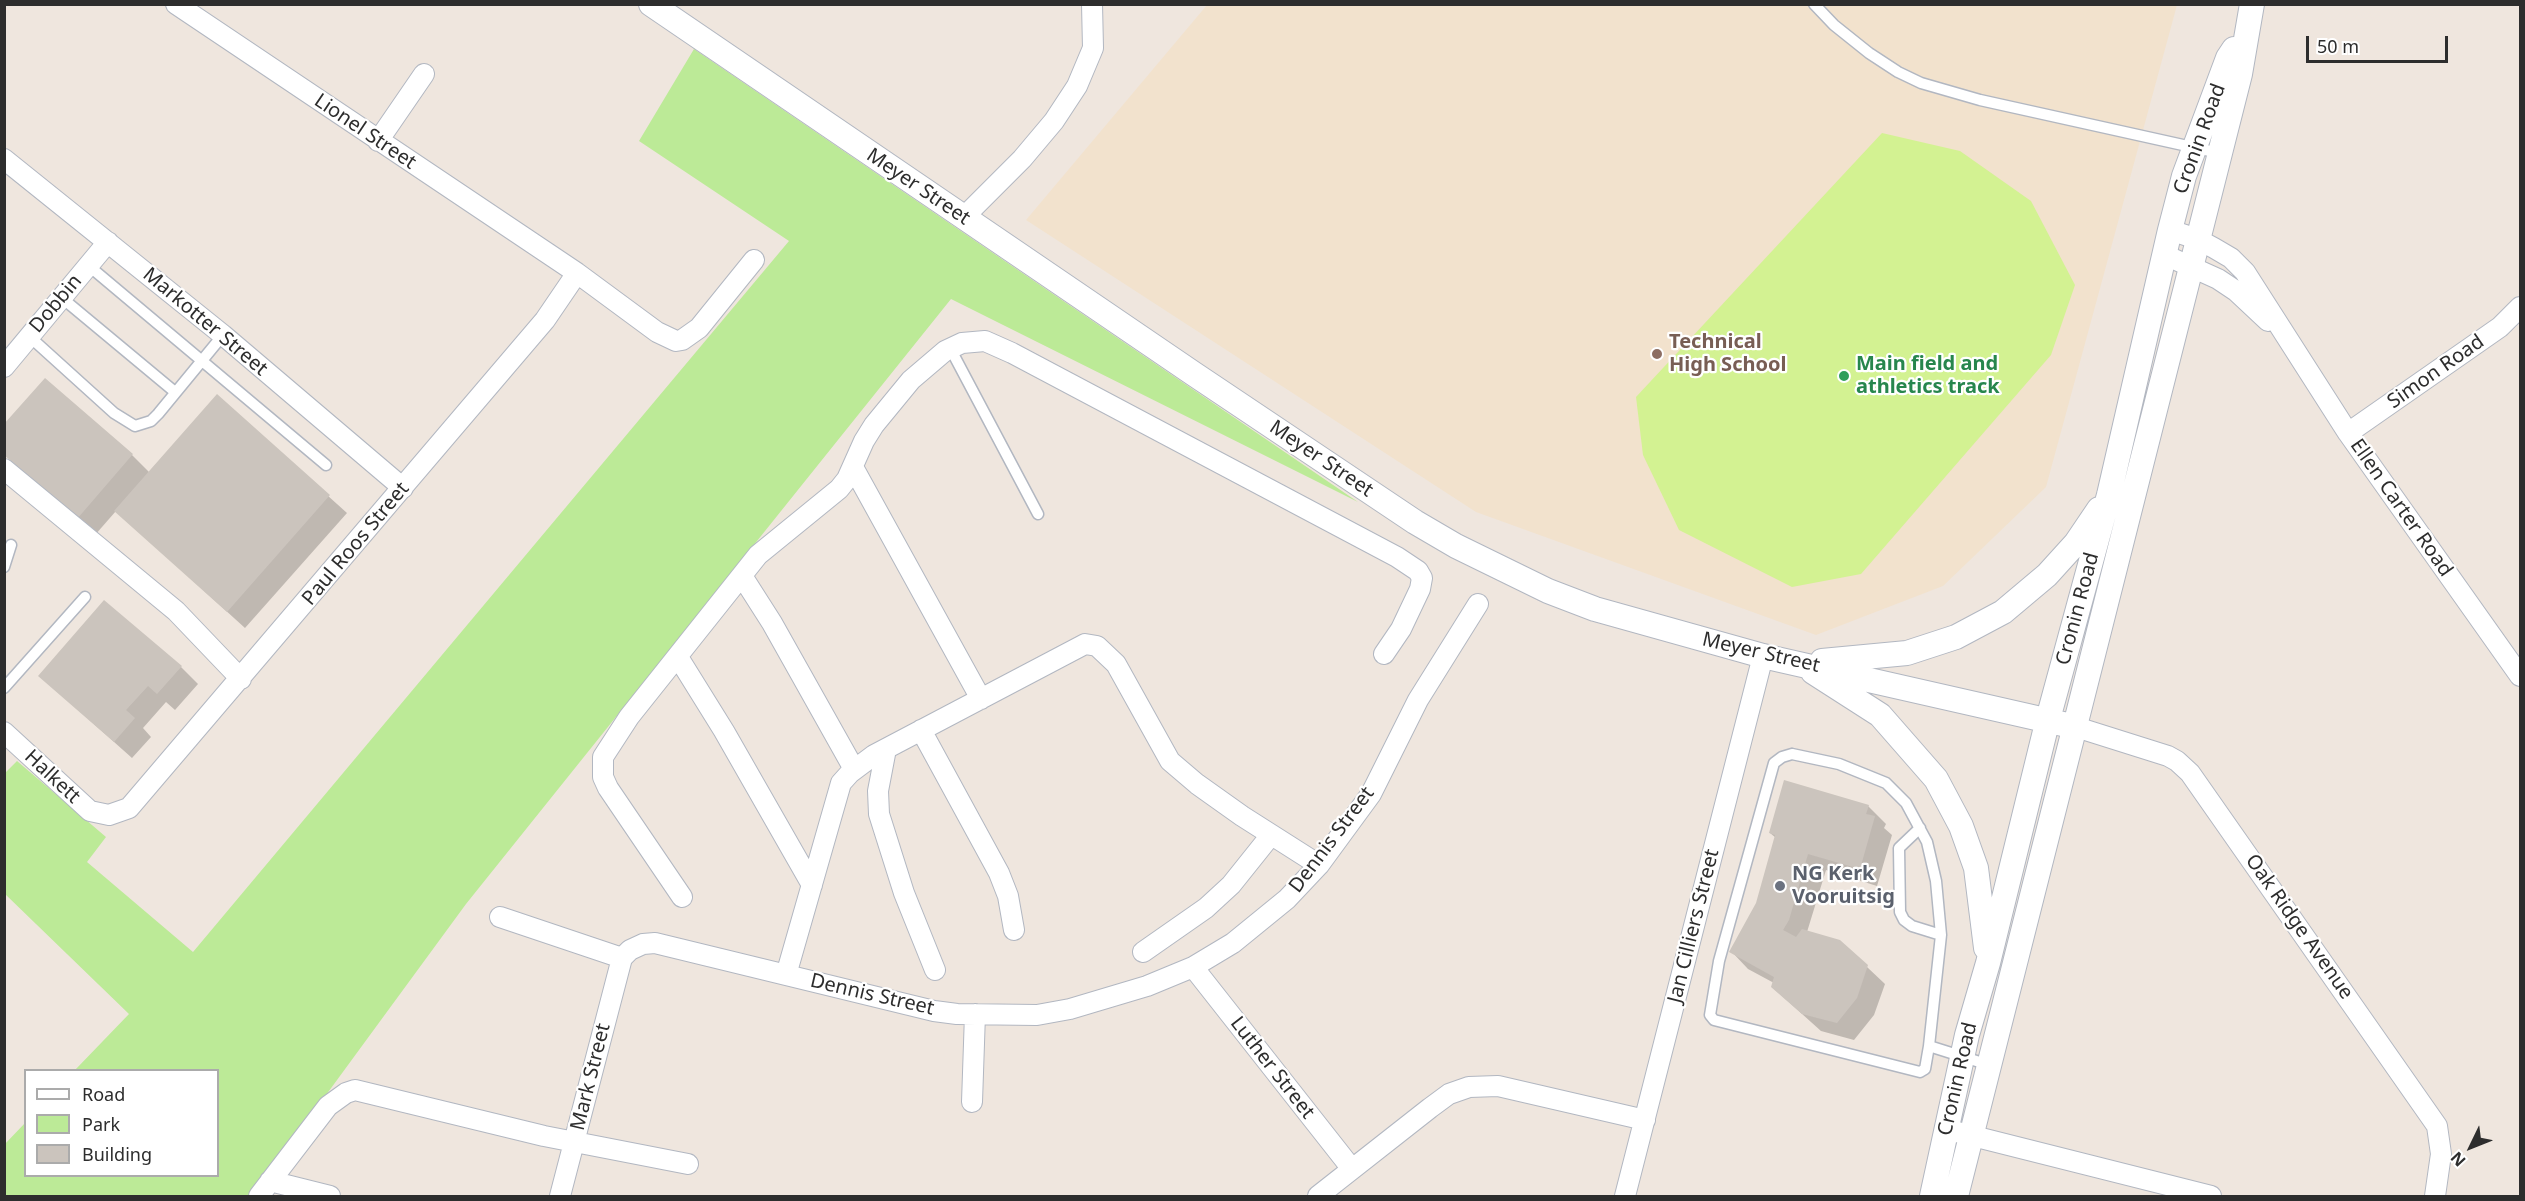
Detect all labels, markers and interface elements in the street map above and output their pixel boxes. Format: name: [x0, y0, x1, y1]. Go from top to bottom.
scale bar: [2309, 24, 2452, 62]
text: 50 m: [2317, 34, 2359, 58]
street label: Cronin Road: [2169, 81, 2231, 197]
street label: Lionel Street: [310, 89, 420, 175]
street label: Meyer Street: [862, 144, 974, 230]
street label: Markotter Street: [138, 263, 272, 381]
street label: Dobbin: [25, 270, 87, 338]
place label: Technical High School: [1669, 330, 1786, 377]
street label: Simon Road: [2383, 330, 2489, 414]
marker: Technical High School: [1650, 347, 1664, 361]
place label: Main field and athletics track: [1856, 352, 2000, 399]
marker: Main field and athletics track: [1837, 369, 1851, 383]
street label: Meyer Street: [1265, 416, 1377, 502]
street label: Ellen Carter Road: [2345, 435, 2457, 581]
street label: Paul Roos Street: [298, 478, 414, 610]
street label: Cronin Road: [2051, 550, 2105, 668]
street label: Meyer Street: [1700, 628, 1822, 678]
street label: Halkett: [19, 745, 85, 809]
street label: Dennis Street: [1284, 782, 1380, 898]
street label: Jan Cilliers Street: [1663, 847, 1725, 1005]
street label: Oak Ridge Avenue: [2240, 850, 2358, 1004]
place label: NG Kerk Vooruitsig: [1792, 862, 1895, 909]
marker: NG Kerk Vooruitsig: [1773, 879, 1787, 893]
street label: Dennis Street: [808, 969, 936, 1021]
street label: Luther Street: [1225, 1012, 1319, 1124]
street label: Cronin Road: [1933, 1020, 1983, 1138]
street label: Mark Street: [566, 1021, 616, 1133]
legend: [24, 1069, 219, 1177]
text: Road: [82, 1082, 125, 1106]
text: Park: [82, 1112, 120, 1136]
north arrow: [2441, 1117, 2501, 1177]
text: Building: [82, 1142, 152, 1166]
text: N: [2445, 1147, 2470, 1172]

